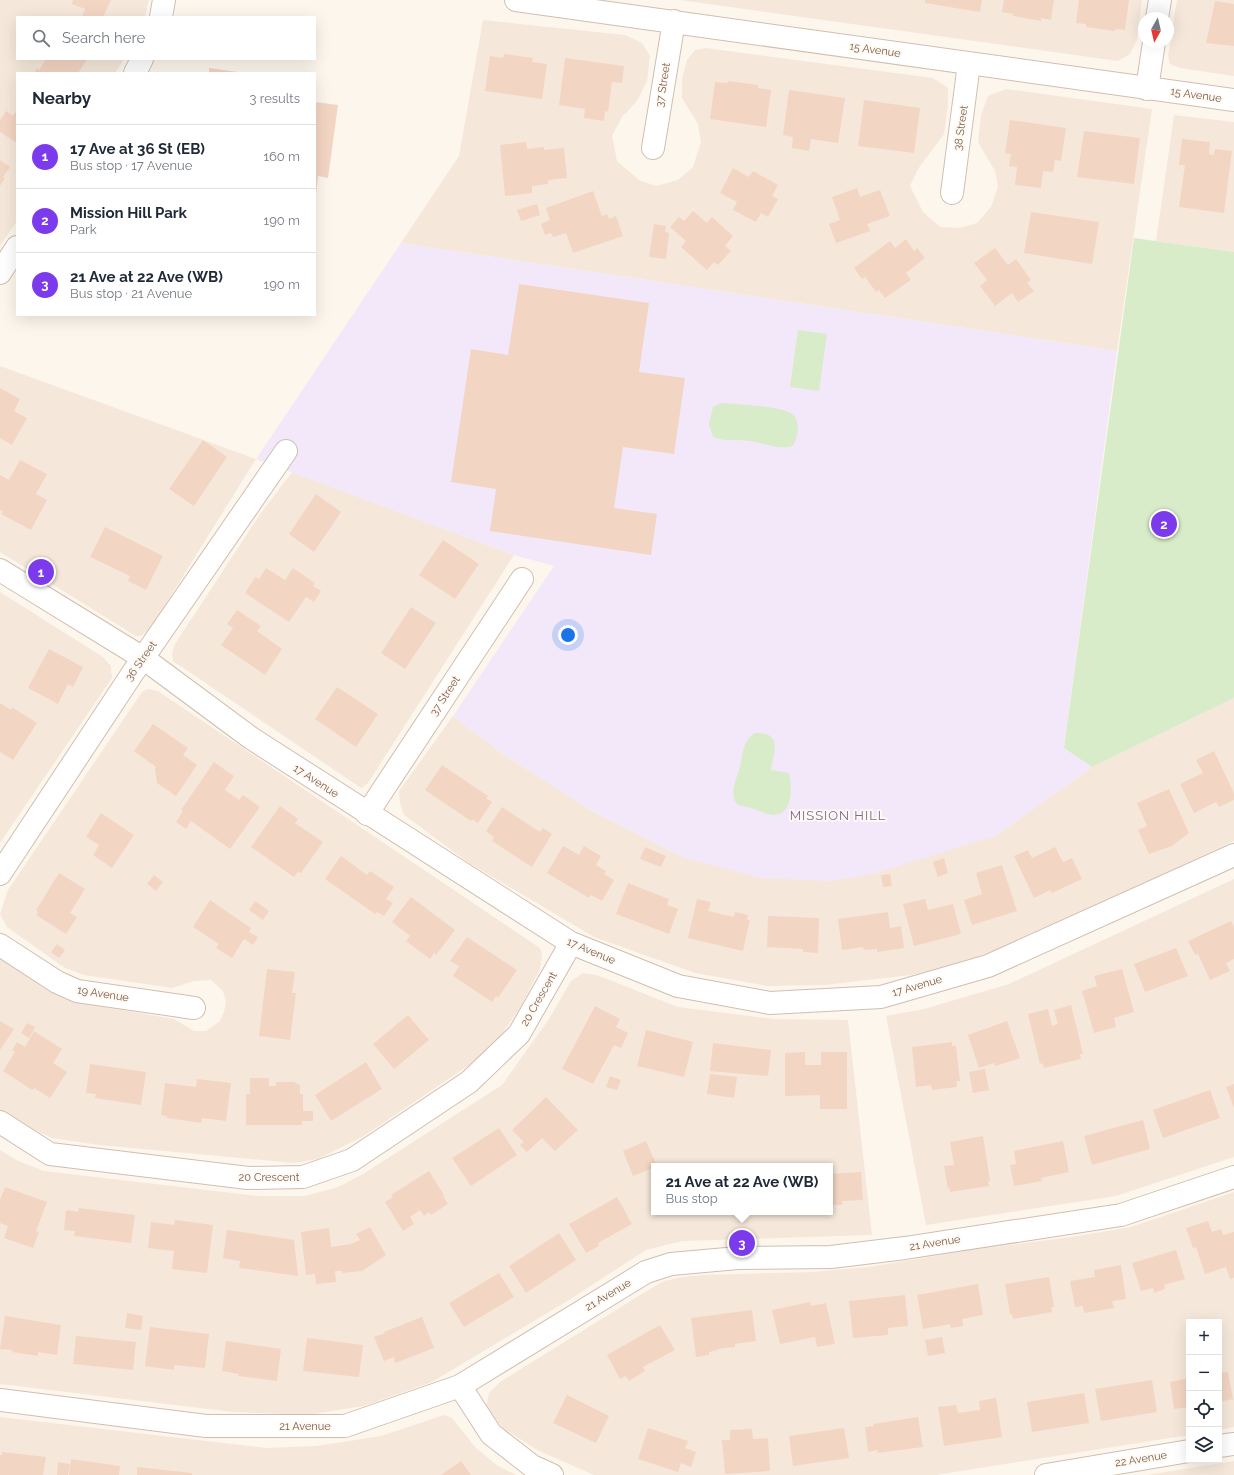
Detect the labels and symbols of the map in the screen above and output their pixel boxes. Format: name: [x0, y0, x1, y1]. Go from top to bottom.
north arrow: [1138, 12, 1174, 48]
street label: 15 Avenue: [848, 40, 902, 60]
street label: 37 Street: [653, 61, 673, 108]
street label: 15 Avenue: [1169, 85, 1223, 105]
street label: 38 Street: [951, 104, 971, 152]
pin: 2: [1151, 509, 1177, 539]
pin: 1: [28, 557, 54, 587]
your location: [558, 625, 578, 645]
street label: 36 Street: [123, 638, 160, 683]
street label: 37 Street: [427, 673, 463, 718]
street label: 17 Avenue: [291, 761, 342, 801]
district label: MISSION HILL: [790, 808, 886, 823]
street label: 17 Avenue: [565, 935, 618, 967]
street label: 20 Crescent: [518, 969, 560, 1029]
street label: 17 Avenue: [890, 972, 944, 999]
street label: 19 Avenue: [76, 983, 130, 1005]
street label: 20 Crescent: [239, 1171, 300, 1184]
pin: 3: [729, 1228, 755, 1258]
street label: 21 Avenue: [909, 1232, 962, 1253]
street label: 21 Avenue: [583, 1276, 634, 1314]
street label: 21 Avenue: [279, 1420, 331, 1433]
street label: 22 Avenue: [1114, 1448, 1168, 1470]

